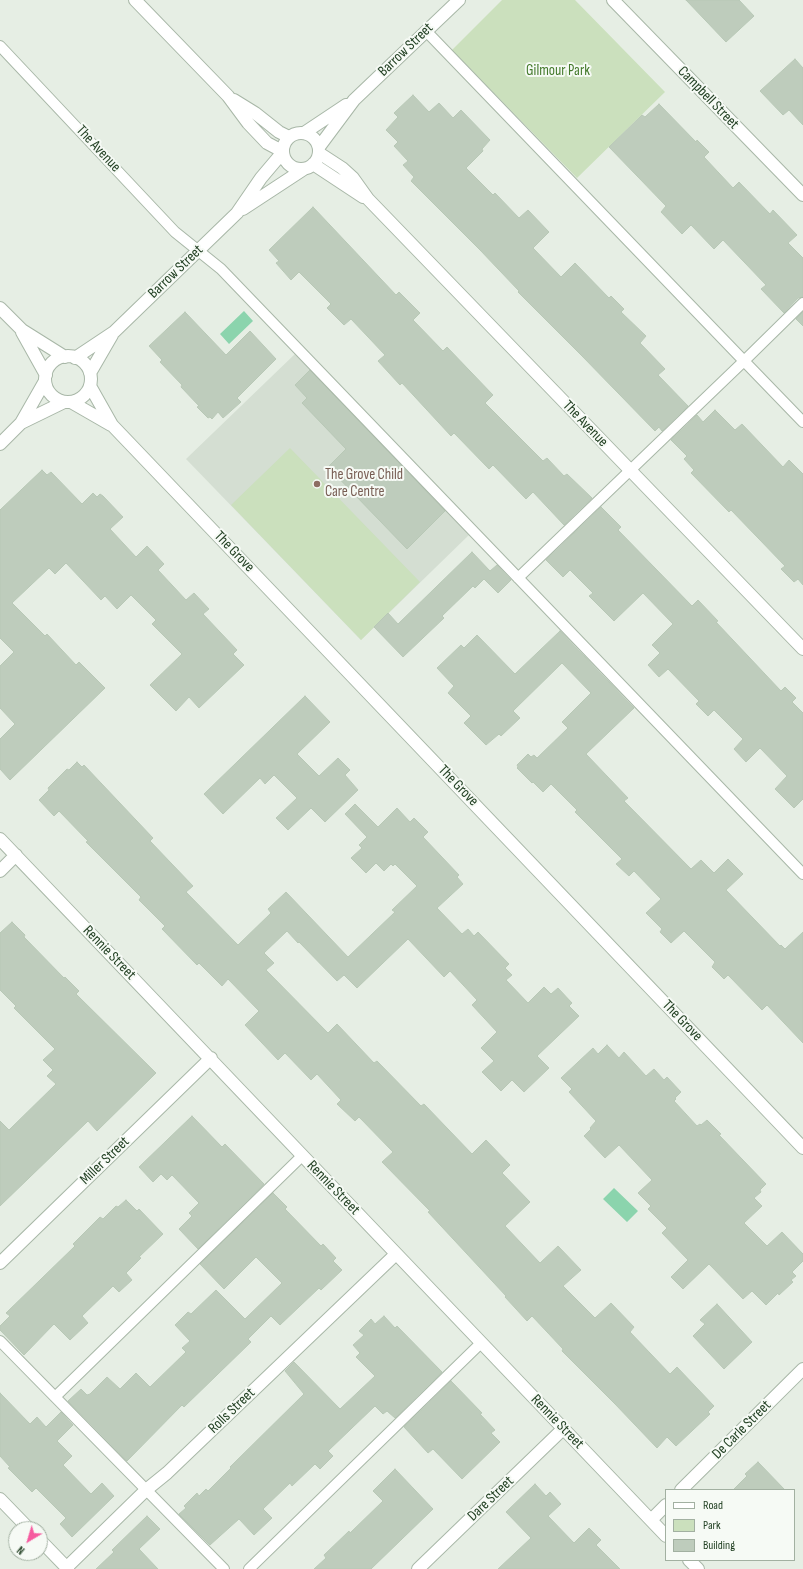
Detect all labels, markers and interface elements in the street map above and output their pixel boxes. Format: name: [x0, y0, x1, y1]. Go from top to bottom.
street label: Barrow Street: [375, 19, 437, 81]
park label: Gilmour Park: [526, 62, 590, 80]
street label: Campbell Street: [674, 63, 742, 133]
street label: The Avenue: [72, 122, 124, 176]
street label: Barrow Street: [145, 241, 207, 303]
street label: The Avenue: [559, 397, 611, 451]
place label: The Grove Child Care Centre: [325, 466, 403, 501]
marker: The Grove Child Care Centre: [312, 479, 322, 489]
street label: The Grove: [210, 528, 258, 576]
street label: The Grove: [434, 762, 482, 810]
street label: Rennie Street: [79, 922, 139, 984]
street label: The Grove: [658, 997, 706, 1045]
street label: Miller Street: [77, 1133, 133, 1189]
street label: Rennie Street: [303, 1157, 363, 1219]
street label: Rolls Street: [205, 1384, 259, 1438]
street label: Rennie Street: [527, 1391, 587, 1453]
street label: De Carle Street: [709, 1397, 775, 1463]
street label: Dare Street: [464, 1473, 518, 1525]
legend: [665, 1489, 795, 1561]
text: Road: [703, 1498, 723, 1513]
text: Park: [703, 1518, 721, 1533]
north arrow: [8, 1521, 48, 1561]
text: Building: [703, 1538, 735, 1553]
text: N: [15, 1543, 27, 1557]

